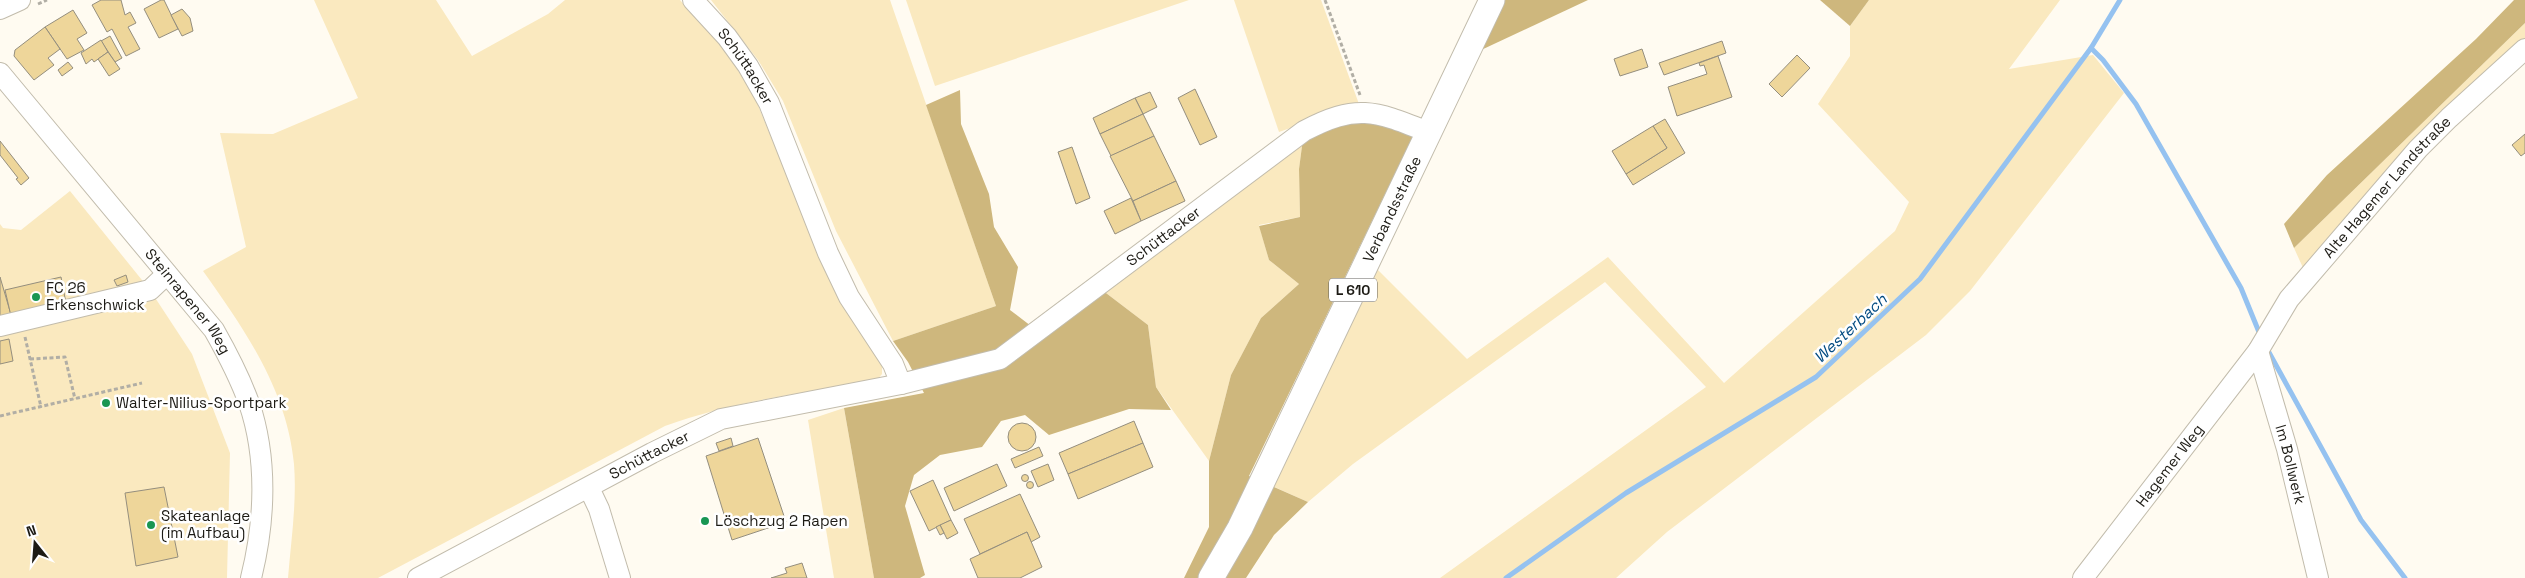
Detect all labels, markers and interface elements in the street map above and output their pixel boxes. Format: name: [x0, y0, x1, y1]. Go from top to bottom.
street label: Schüttacker: [714, 23, 778, 108]
street label: Alte Hagemer Landstraße: [2319, 112, 2455, 262]
street label: Verbandsstraße: [1358, 153, 1425, 265]
street label: Schüttacker: [1122, 202, 1204, 270]
street label: Steinrapener Weg: [141, 244, 235, 357]
place label: FC 26 Erkenschwick: [46, 278, 145, 314]
road number: L 610: [1329, 278, 1377, 302]
water label: Westerbach: [1809, 288, 1892, 368]
marker: FC 26 Erkenschwick: [30, 291, 42, 303]
place label: Walter-Nilius-Sportpark: [116, 393, 287, 412]
marker: Walter-Nilius-Sportpark: [100, 397, 112, 409]
street label: Hagemer Weg: [2131, 420, 2207, 510]
street label: Im Bollwerk: [2271, 422, 2310, 506]
street label: Schüttacker: [606, 426, 693, 483]
place label: Skateanlage (im Aufbau): [161, 506, 250, 543]
place label: Löschzug 2 Rapen: [715, 511, 848, 530]
marker: Löschzug 2 Rapen: [699, 515, 711, 527]
north arrow: [10, 518, 60, 568]
marker: Skateanlage (im Aufbau): [145, 519, 157, 531]
text: N: [24, 521, 38, 541]

